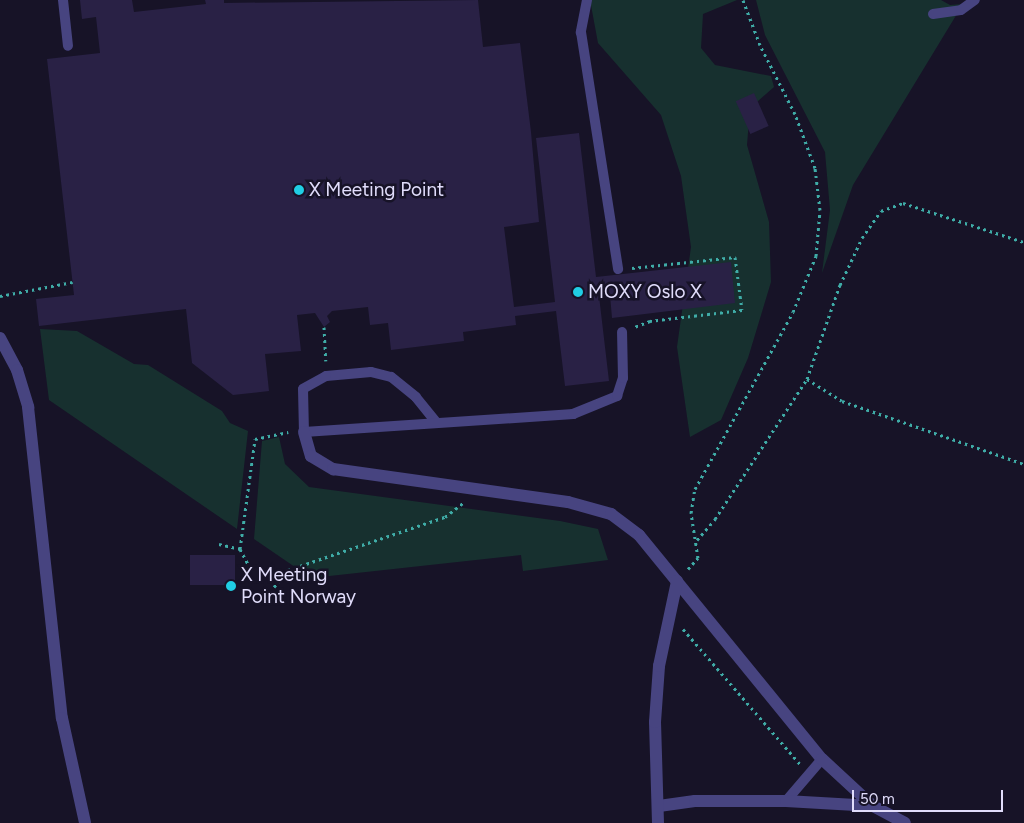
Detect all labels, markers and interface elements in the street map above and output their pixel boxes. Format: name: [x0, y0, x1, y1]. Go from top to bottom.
place label: X Meeting Point: [309, 179, 444, 201]
marker: X Meeting Point: [293, 184, 305, 196]
place label: MOXY Oslo X: [588, 281, 702, 303]
marker: MOXY Oslo X: [572, 286, 584, 298]
place label: X Meeting Point Norway: [241, 564, 356, 608]
marker: X Meeting Point Norway: [225, 580, 237, 592]
scale bar: [854, 780, 1005, 812]
text: 50 m: [860, 790, 895, 808]

